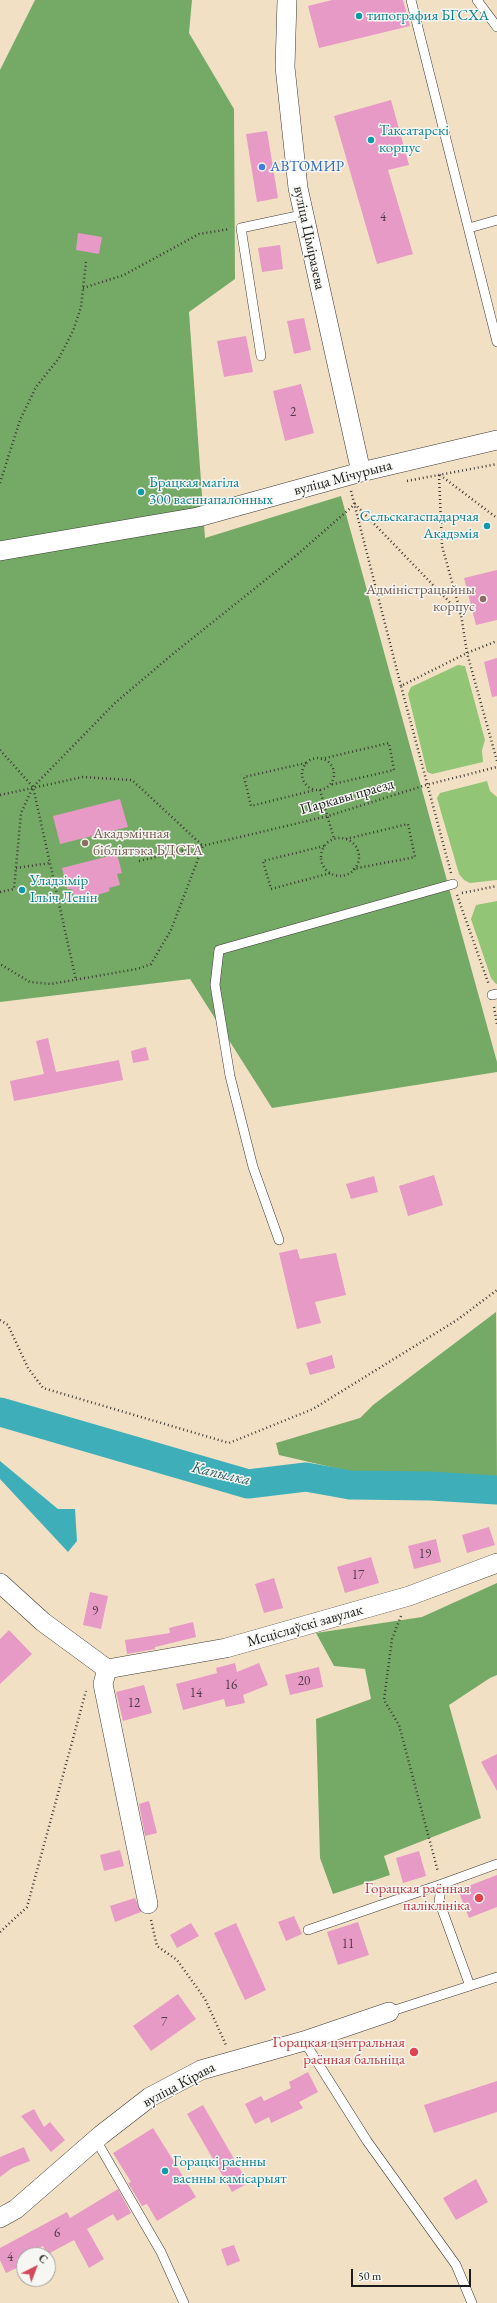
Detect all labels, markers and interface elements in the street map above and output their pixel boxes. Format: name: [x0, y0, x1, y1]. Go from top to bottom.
place label: типография БГСХА: [367, 7, 489, 25]
marker: типография БГСХА: [354, 11, 364, 21]
place label: Таксатарскі корпус: [379, 122, 449, 157]
marker: Таксатарскі корпус: [366, 135, 376, 145]
place label: АВТОМИР: [270, 158, 344, 176]
marker: АВТОМИР: [257, 162, 267, 172]
street label: вуліца Ціміразева: [289, 185, 329, 291]
house number: 4: [380, 209, 386, 225]
house number: 2: [290, 404, 296, 420]
street label: вуліца Мічурына: [292, 456, 394, 500]
place label: Брацкая магіла 300 ваеннапалонных: [149, 474, 273, 509]
marker: Брацкая магіла 300 ваеннапалонных: [136, 487, 146, 497]
place label: Сельскагаспадарчая Акадэмія: [360, 508, 479, 543]
marker: Сельскагаспадарчая Акадэмія: [482, 521, 492, 531]
place label: Адміністрацыйны корпус: [366, 581, 475, 616]
marker: Адміністрацыйны корпус: [478, 594, 488, 604]
street label: Паркавы праезд: [298, 775, 396, 819]
place label: Акадэмічная бібліятэка БДСГА: [93, 825, 203, 860]
marker: Акадэмічная бібліятэка БДСГА: [80, 838, 90, 848]
place label: Уладзімір Ільіч Ленін: [30, 872, 98, 907]
marker: Уладзімір Ільіч Ленін: [17, 885, 27, 895]
water label: Капылка: [190, 1458, 252, 1490]
house number: 19: [419, 1546, 431, 1562]
house number: 17: [352, 1567, 364, 1583]
street label: Мсціслаўскі завулак: [245, 1601, 365, 1651]
house number: 9: [92, 1603, 98, 1619]
house number: 20: [298, 1673, 310, 1689]
house number: 16: [225, 1677, 237, 1693]
house number: 14: [190, 1685, 202, 1701]
house number: 12: [128, 1695, 140, 1711]
place label: Горацкая раённая паліклініка: [365, 1880, 470, 1915]
marker: Горацкая раённая паліклініка: [473, 1892, 485, 1904]
house number: 11: [342, 1936, 354, 1952]
house number: 7: [161, 2014, 167, 2030]
place label: Горацкая цэнтральная раённая бальніца: [273, 2034, 405, 2069]
marker: Горацкая цэнтральная раённая бальніца: [408, 2046, 420, 2058]
street label: вуліца Кірава: [140, 2058, 218, 2112]
place label: Горацкі раённы ваенны камісарыят: [173, 2153, 287, 2188]
marker: Горацкі раённы ваенны камісарыят: [160, 2166, 170, 2176]
house number: 6: [54, 2225, 60, 2241]
north arrow: [16, 2247, 56, 2287]
house number: 4: [7, 2249, 13, 2265]
text: С: [36, 2251, 51, 2267]
scale bar: [353, 2261, 473, 2287]
text: 50 m: [358, 2268, 381, 2284]

